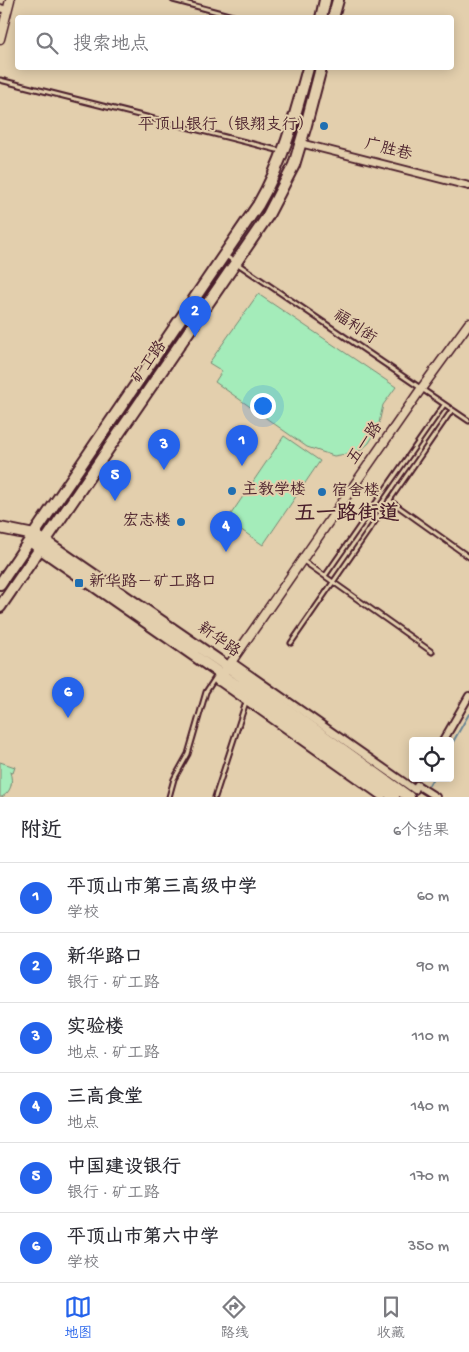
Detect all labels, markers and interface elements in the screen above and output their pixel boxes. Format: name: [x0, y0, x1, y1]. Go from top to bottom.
search box: [15, 15, 454, 70]
icon: search: [33, 29, 61, 57]
text: 搜索地点: [73, 34, 149, 57]
place label: 平顶山银行（银翔支行）: [138, 115, 314, 136]
marker: 平顶山银行（银翔支行）: [318, 120, 330, 132]
street label: 广胜巷: [362, 134, 414, 166]
pin: 2: [179, 296, 211, 337]
street label: 福利街: [329, 306, 380, 349]
street label: 矿工路: [127, 337, 172, 388]
your location: [250, 393, 276, 419]
street label: 五一路: [343, 418, 388, 469]
pin: 1: [226, 425, 258, 466]
pin: 3: [148, 429, 180, 470]
pin: 5: [99, 460, 131, 501]
place label: 主教学楼: [242, 480, 306, 501]
place label: 宿舍楼: [332, 481, 380, 502]
marker: 主教学楼: [226, 485, 238, 497]
marker: 宿舍楼: [316, 486, 328, 498]
district label: 五一路街道: [295, 501, 400, 528]
place label: 宏志楼: [123, 511, 171, 532]
pin: 4: [210, 511, 242, 552]
marker: 宏志楼: [175, 516, 187, 528]
place label: 新华路－矿工路口: [89, 572, 217, 593]
marker: 新华路－矿工路口: [73, 577, 85, 589]
street label: 新华路: [193, 618, 244, 663]
pin: 6: [52, 677, 84, 718]
map controls: [409, 737, 454, 782]
button: locate: [409, 737, 454, 782]
text: 附近: [20, 820, 62, 845]
text: 6个结果: [393, 823, 449, 842]
text: 平顶山市第三高级中学: [67, 877, 257, 900]
text: 1: [33, 888, 39, 907]
text: 60 m: [417, 888, 449, 907]
text: 学校: [67, 905, 99, 924]
text: 新华路口: [67, 947, 143, 970]
text: 2: [32, 958, 40, 977]
text: 90 m: [417, 958, 449, 977]
text: 银行 · 矿工路: [67, 975, 160, 994]
text: 实验楼: [67, 1017, 124, 1040]
text: 3: [32, 1028, 40, 1047]
text: 110 m: [412, 1028, 449, 1047]
text: 地点 · 矿工路: [67, 1045, 160, 1064]
text: 三高食堂: [67, 1087, 143, 1110]
text: 4: [32, 1098, 40, 1117]
text: 140 m: [411, 1098, 449, 1117]
text: 地点: [67, 1115, 99, 1134]
text: 中国建设银行: [67, 1157, 181, 1180]
text: 5: [32, 1168, 40, 1187]
text: 170 m: [410, 1168, 449, 1187]
text: 银行 · 矿工路: [67, 1185, 160, 1204]
text: 平顶山市第六中学: [67, 1227, 219, 1250]
text: 6: [32, 1238, 40, 1257]
text: 350 m: [408, 1238, 449, 1257]
text: 学校: [67, 1255, 99, 1274]
tab: 地图: [64, 1293, 92, 1343]
tab: 路线: [220, 1293, 248, 1343]
tab: 收藏: [377, 1293, 405, 1343]

